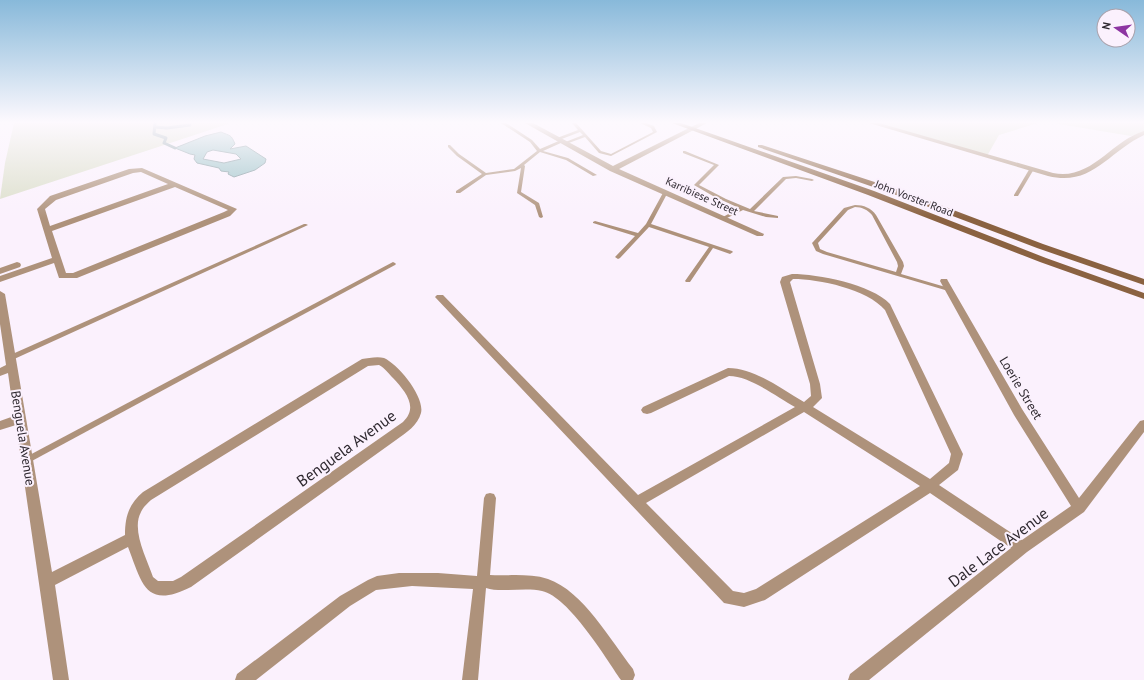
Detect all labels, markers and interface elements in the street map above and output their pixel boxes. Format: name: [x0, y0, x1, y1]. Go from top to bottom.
north arrow: [1096, 8, 1136, 48]
text: N: [1099, 21, 1114, 31]
street label: Karribiese Street: [664, 174, 741, 218]
street label: John Vorster Road: [872, 176, 955, 219]
street label: Loerie Street: [996, 353, 1047, 423]
street label: Benguela Avenue: [7, 389, 39, 487]
street label: Benguela Avenue: [292, 405, 400, 491]
street label: Dale Lace Avenue: [944, 503, 1052, 591]

